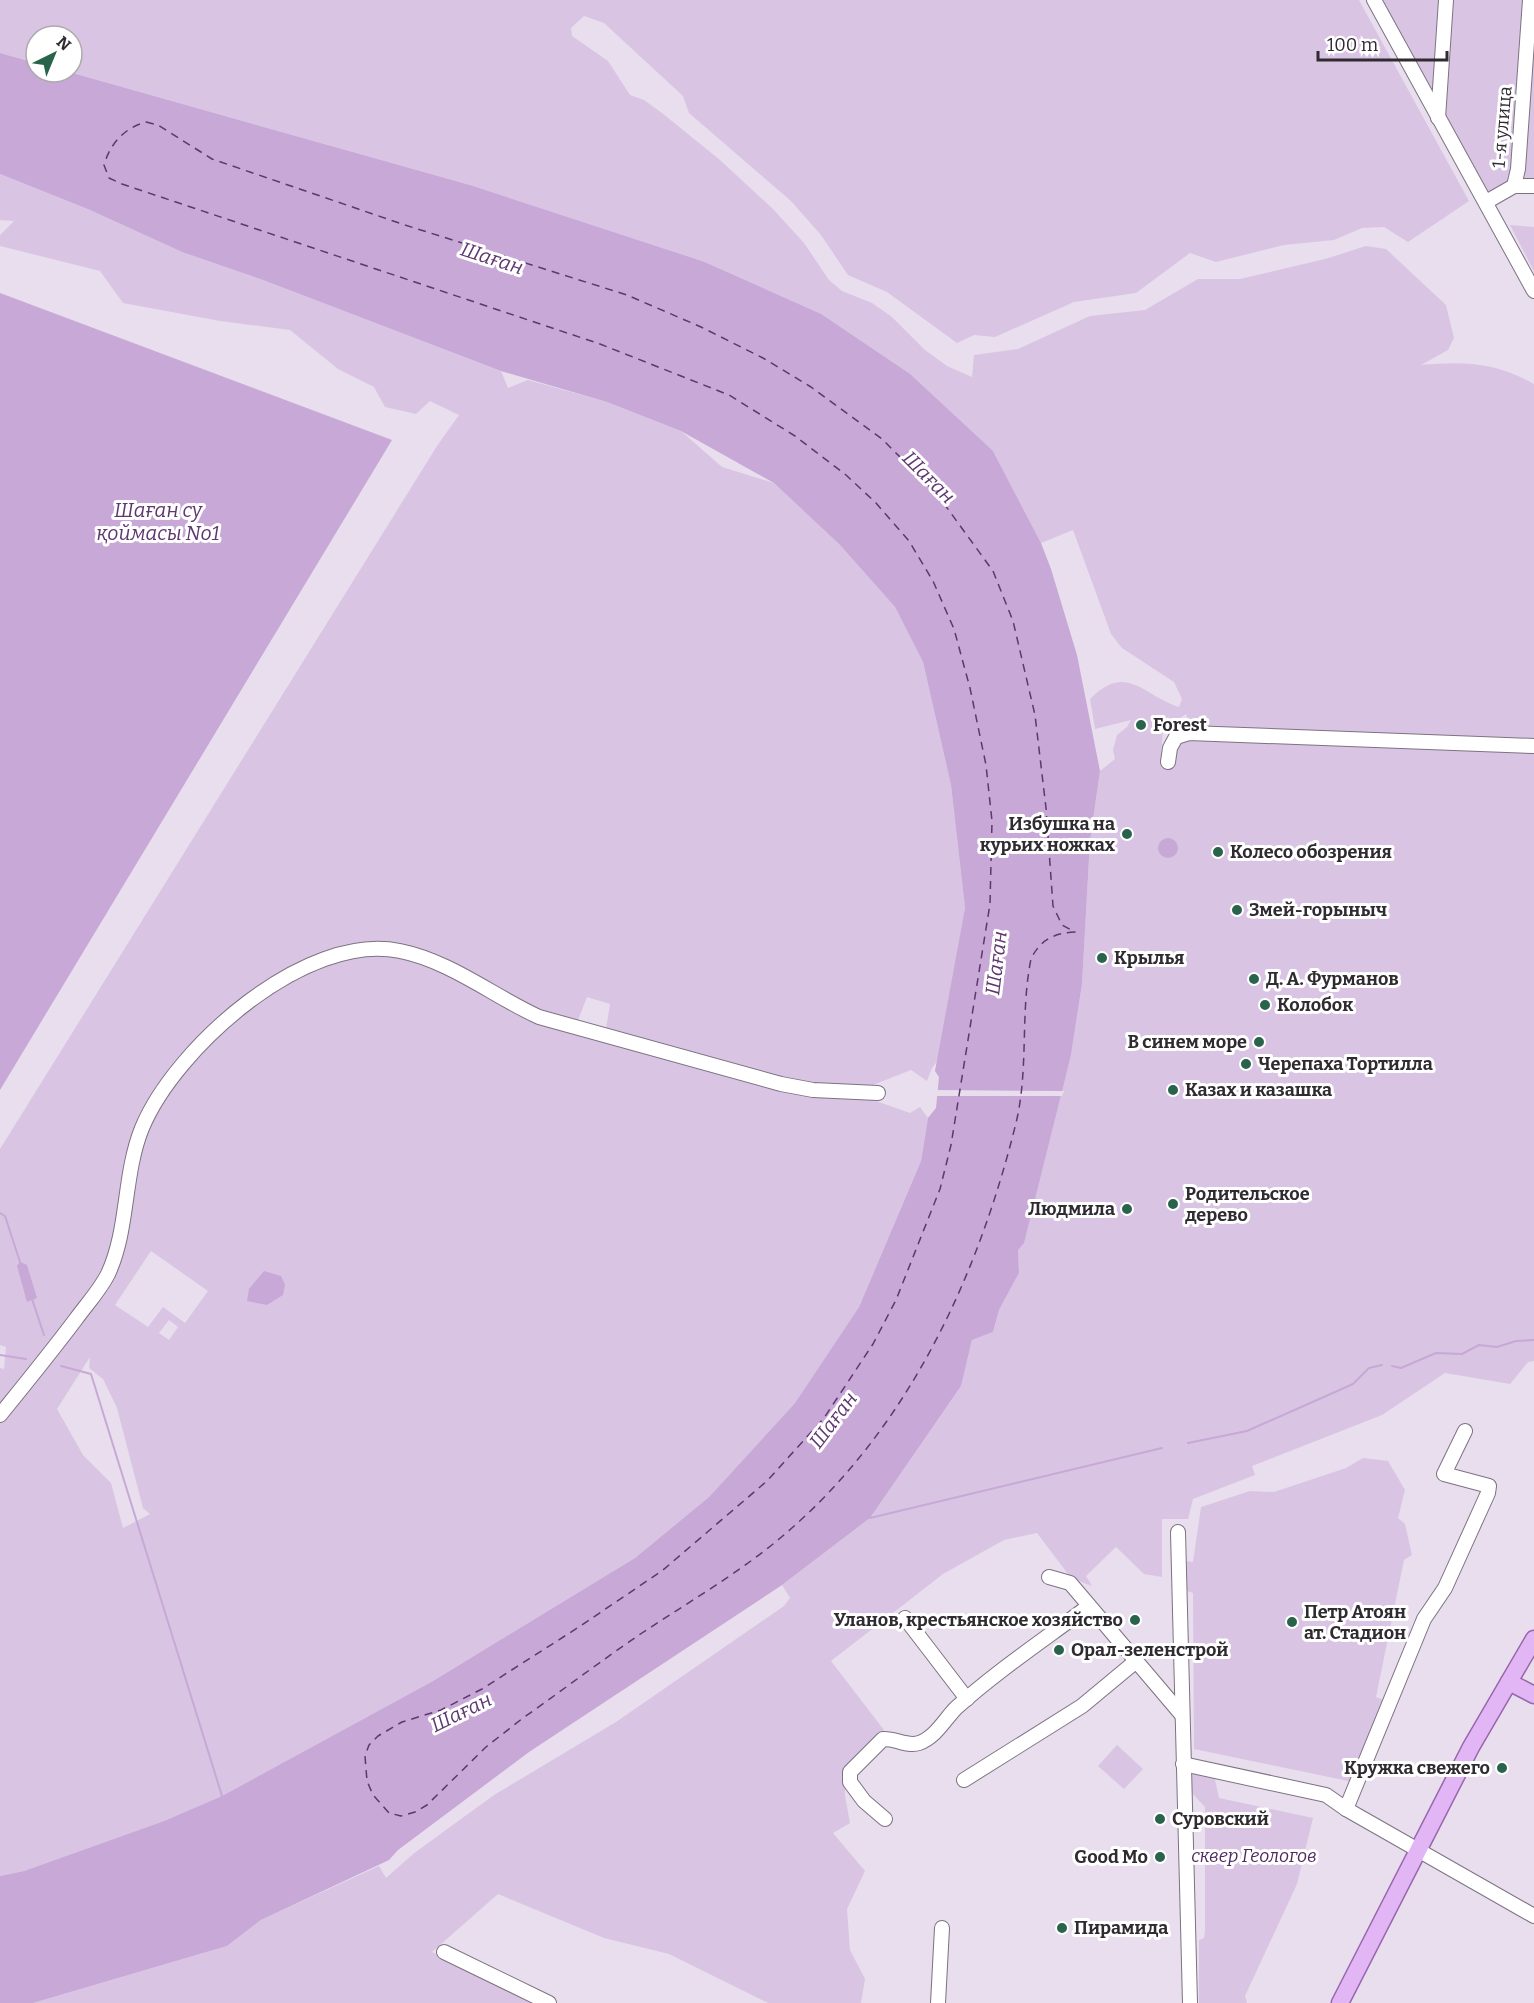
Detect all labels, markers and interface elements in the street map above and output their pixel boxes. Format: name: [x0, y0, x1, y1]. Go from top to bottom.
north arrow: [24, 24, 84, 84]
scale bar: [1318, 24, 1447, 62]
text: N: [53, 32, 75, 55]
text: 100 m: [1327, 34, 1378, 56]
street label: 1-я улица: [1487, 85, 1517, 169]
water label: Шаған: [458, 237, 526, 279]
water label: Шаған: [898, 446, 960, 508]
water label: Шаған су қоймасы No1: [96, 498, 220, 545]
place label: Forest: [1153, 714, 1207, 736]
marker: Forest: [1134, 718, 1148, 732]
place label: Избушка на курьих ножках: [980, 813, 1116, 856]
marker: Избушка на курьих ножках: [1120, 827, 1134, 841]
place label: Колесо обозрения: [1230, 841, 1392, 863]
marker: Колесо обозрения: [1211, 845, 1225, 859]
place label: Змей-горыныч: [1249, 899, 1387, 921]
marker: Змей-горыныч: [1230, 903, 1244, 917]
water label: Шаған: [980, 930, 1012, 996]
place label: Крылья: [1114, 947, 1184, 969]
marker: Крылья: [1095, 951, 1109, 965]
place label: Д. А. Фурманов: [1266, 968, 1399, 990]
marker: Д. А. Фурманов: [1247, 972, 1261, 986]
place label: Колобок: [1277, 994, 1353, 1016]
marker: Колобок: [1258, 998, 1272, 1012]
place label: В синем море: [1127, 1031, 1247, 1053]
marker: В синем море: [1252, 1035, 1266, 1049]
place label: Черепаха Тортилла: [1258, 1053, 1433, 1075]
marker: Черепаха Тортилла: [1239, 1057, 1253, 1071]
place label: Казах и казашка: [1185, 1079, 1332, 1101]
marker: Казах и казашка: [1166, 1083, 1180, 1097]
place label: Родительское дерево: [1185, 1183, 1310, 1226]
marker: Родительское дерево: [1166, 1197, 1180, 1211]
place label: Людмила: [1028, 1198, 1115, 1220]
marker: Людмила: [1120, 1202, 1134, 1216]
water label: Шаған: [804, 1387, 862, 1453]
place label: Петр Атоян ат. Стадион: [1304, 1601, 1406, 1644]
place label: Уланов, крестьянское хозяйство: [834, 1609, 1123, 1631]
marker: Уланов, крестьянское хозяйство: [1128, 1613, 1142, 1627]
marker: Петр Атоян ат. Стадион: [1285, 1615, 1299, 1629]
place label: Орал-зеленстрой: [1071, 1639, 1228, 1661]
marker: Орал-зеленстрой: [1052, 1643, 1066, 1657]
water label: Шаған: [427, 1687, 495, 1737]
place label: Кружка свежего: [1344, 1757, 1490, 1779]
marker: Кружка свежего: [1495, 1761, 1509, 1775]
place label: Суровский: [1172, 1808, 1269, 1830]
marker: Суровский: [1153, 1812, 1167, 1826]
park label: сквер Геологов: [1191, 1845, 1317, 1867]
place label: Good Mo: [1074, 1846, 1148, 1868]
marker: Good Mo: [1153, 1850, 1167, 1864]
place label: Пирамида: [1074, 1917, 1168, 1939]
marker: Пирамида: [1055, 1921, 1069, 1935]

